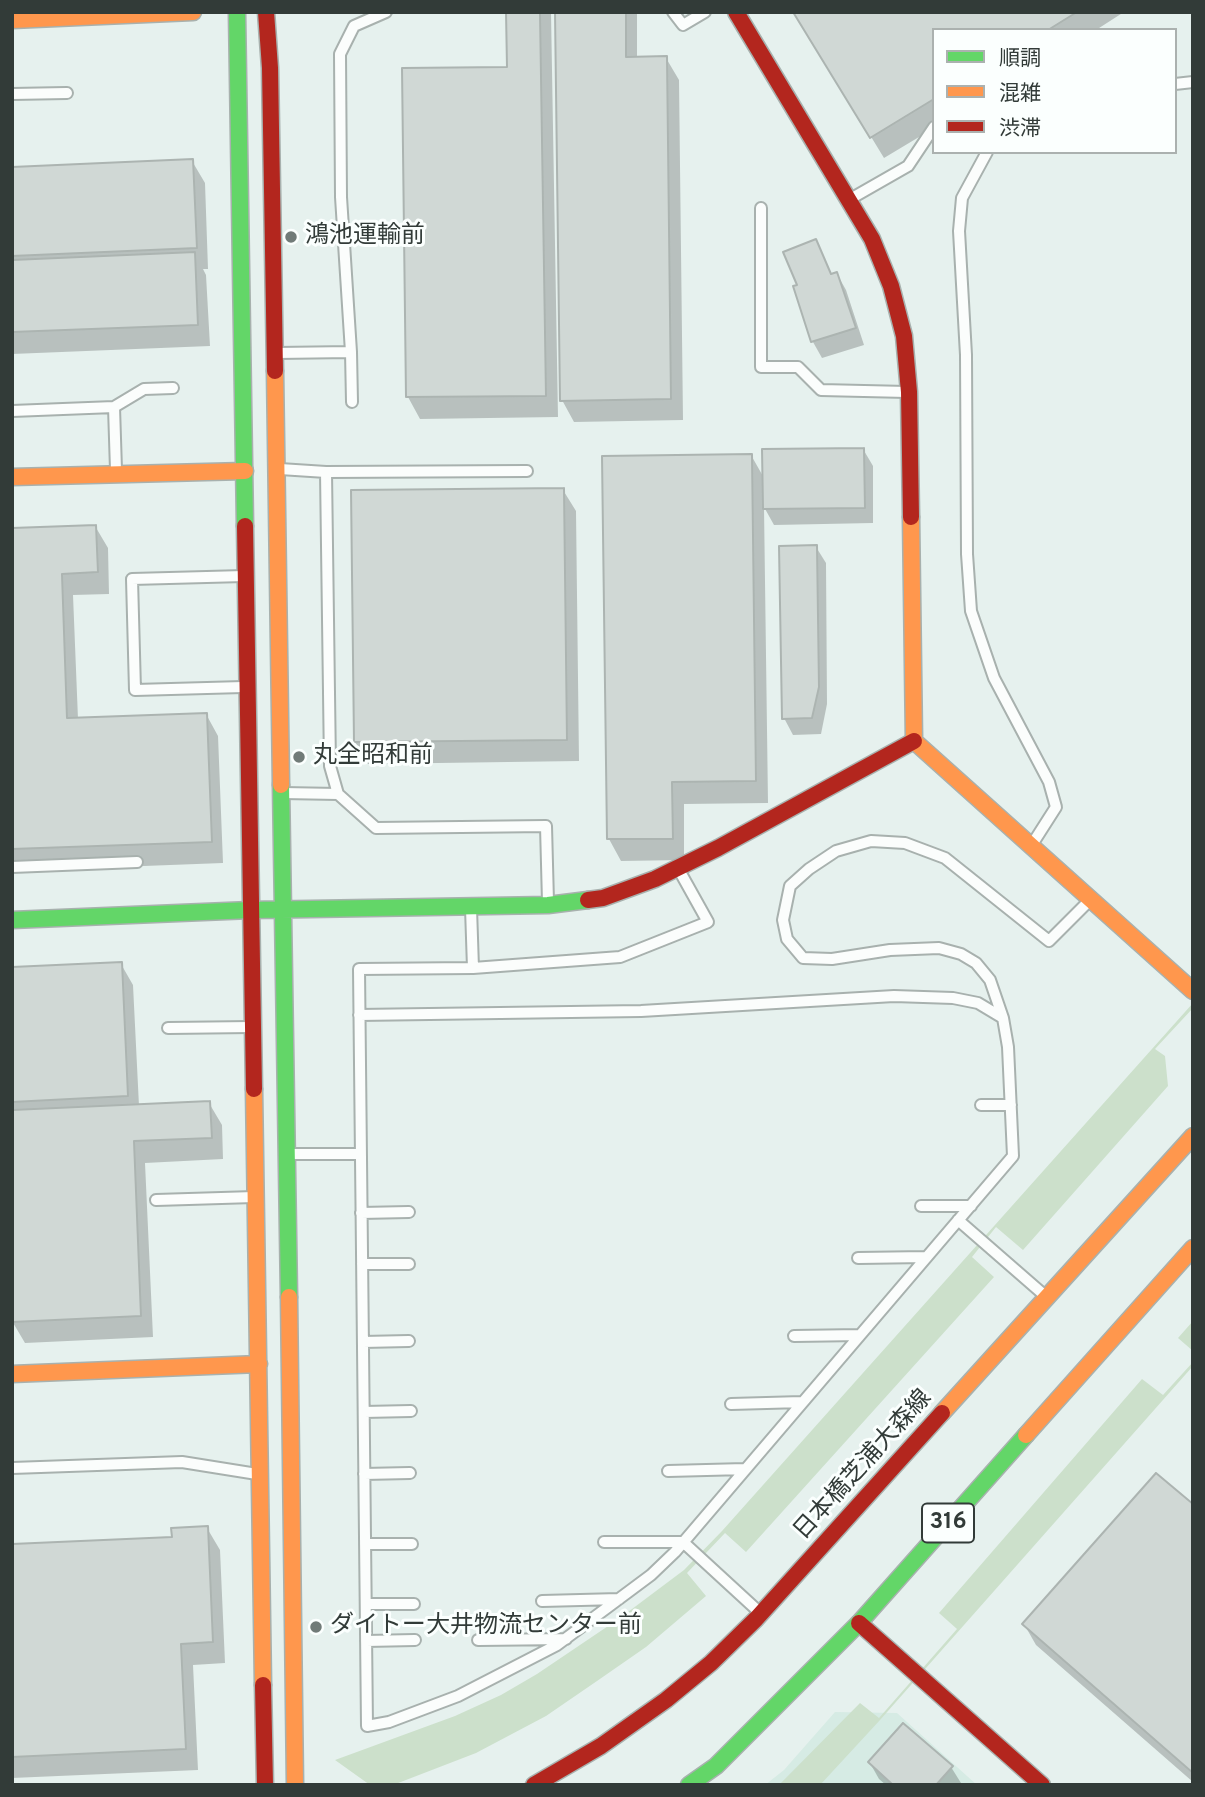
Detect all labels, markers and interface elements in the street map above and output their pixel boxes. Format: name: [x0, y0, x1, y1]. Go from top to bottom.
legend: [932, 28, 1177, 154]
text: 順調: [999, 46, 1041, 73]
text: 混雑: [999, 81, 1041, 108]
text: 渋滞: [999, 116, 1041, 143]
place label: 鴻池運輸前: [305, 223, 425, 251]
marker: 鴻池運輸前: [283, 229, 299, 245]
place label: 丸全昭和前: [313, 743, 433, 771]
marker: 丸全昭和前: [291, 749, 307, 765]
street label: 日本橋芝浦大森線: [789, 1385, 939, 1547]
road number: 316: [922, 1504, 974, 1542]
place label: ダイトー大井物流センター前: [330, 1613, 642, 1641]
marker: ダイトー大井物流センター前: [308, 1619, 324, 1635]

